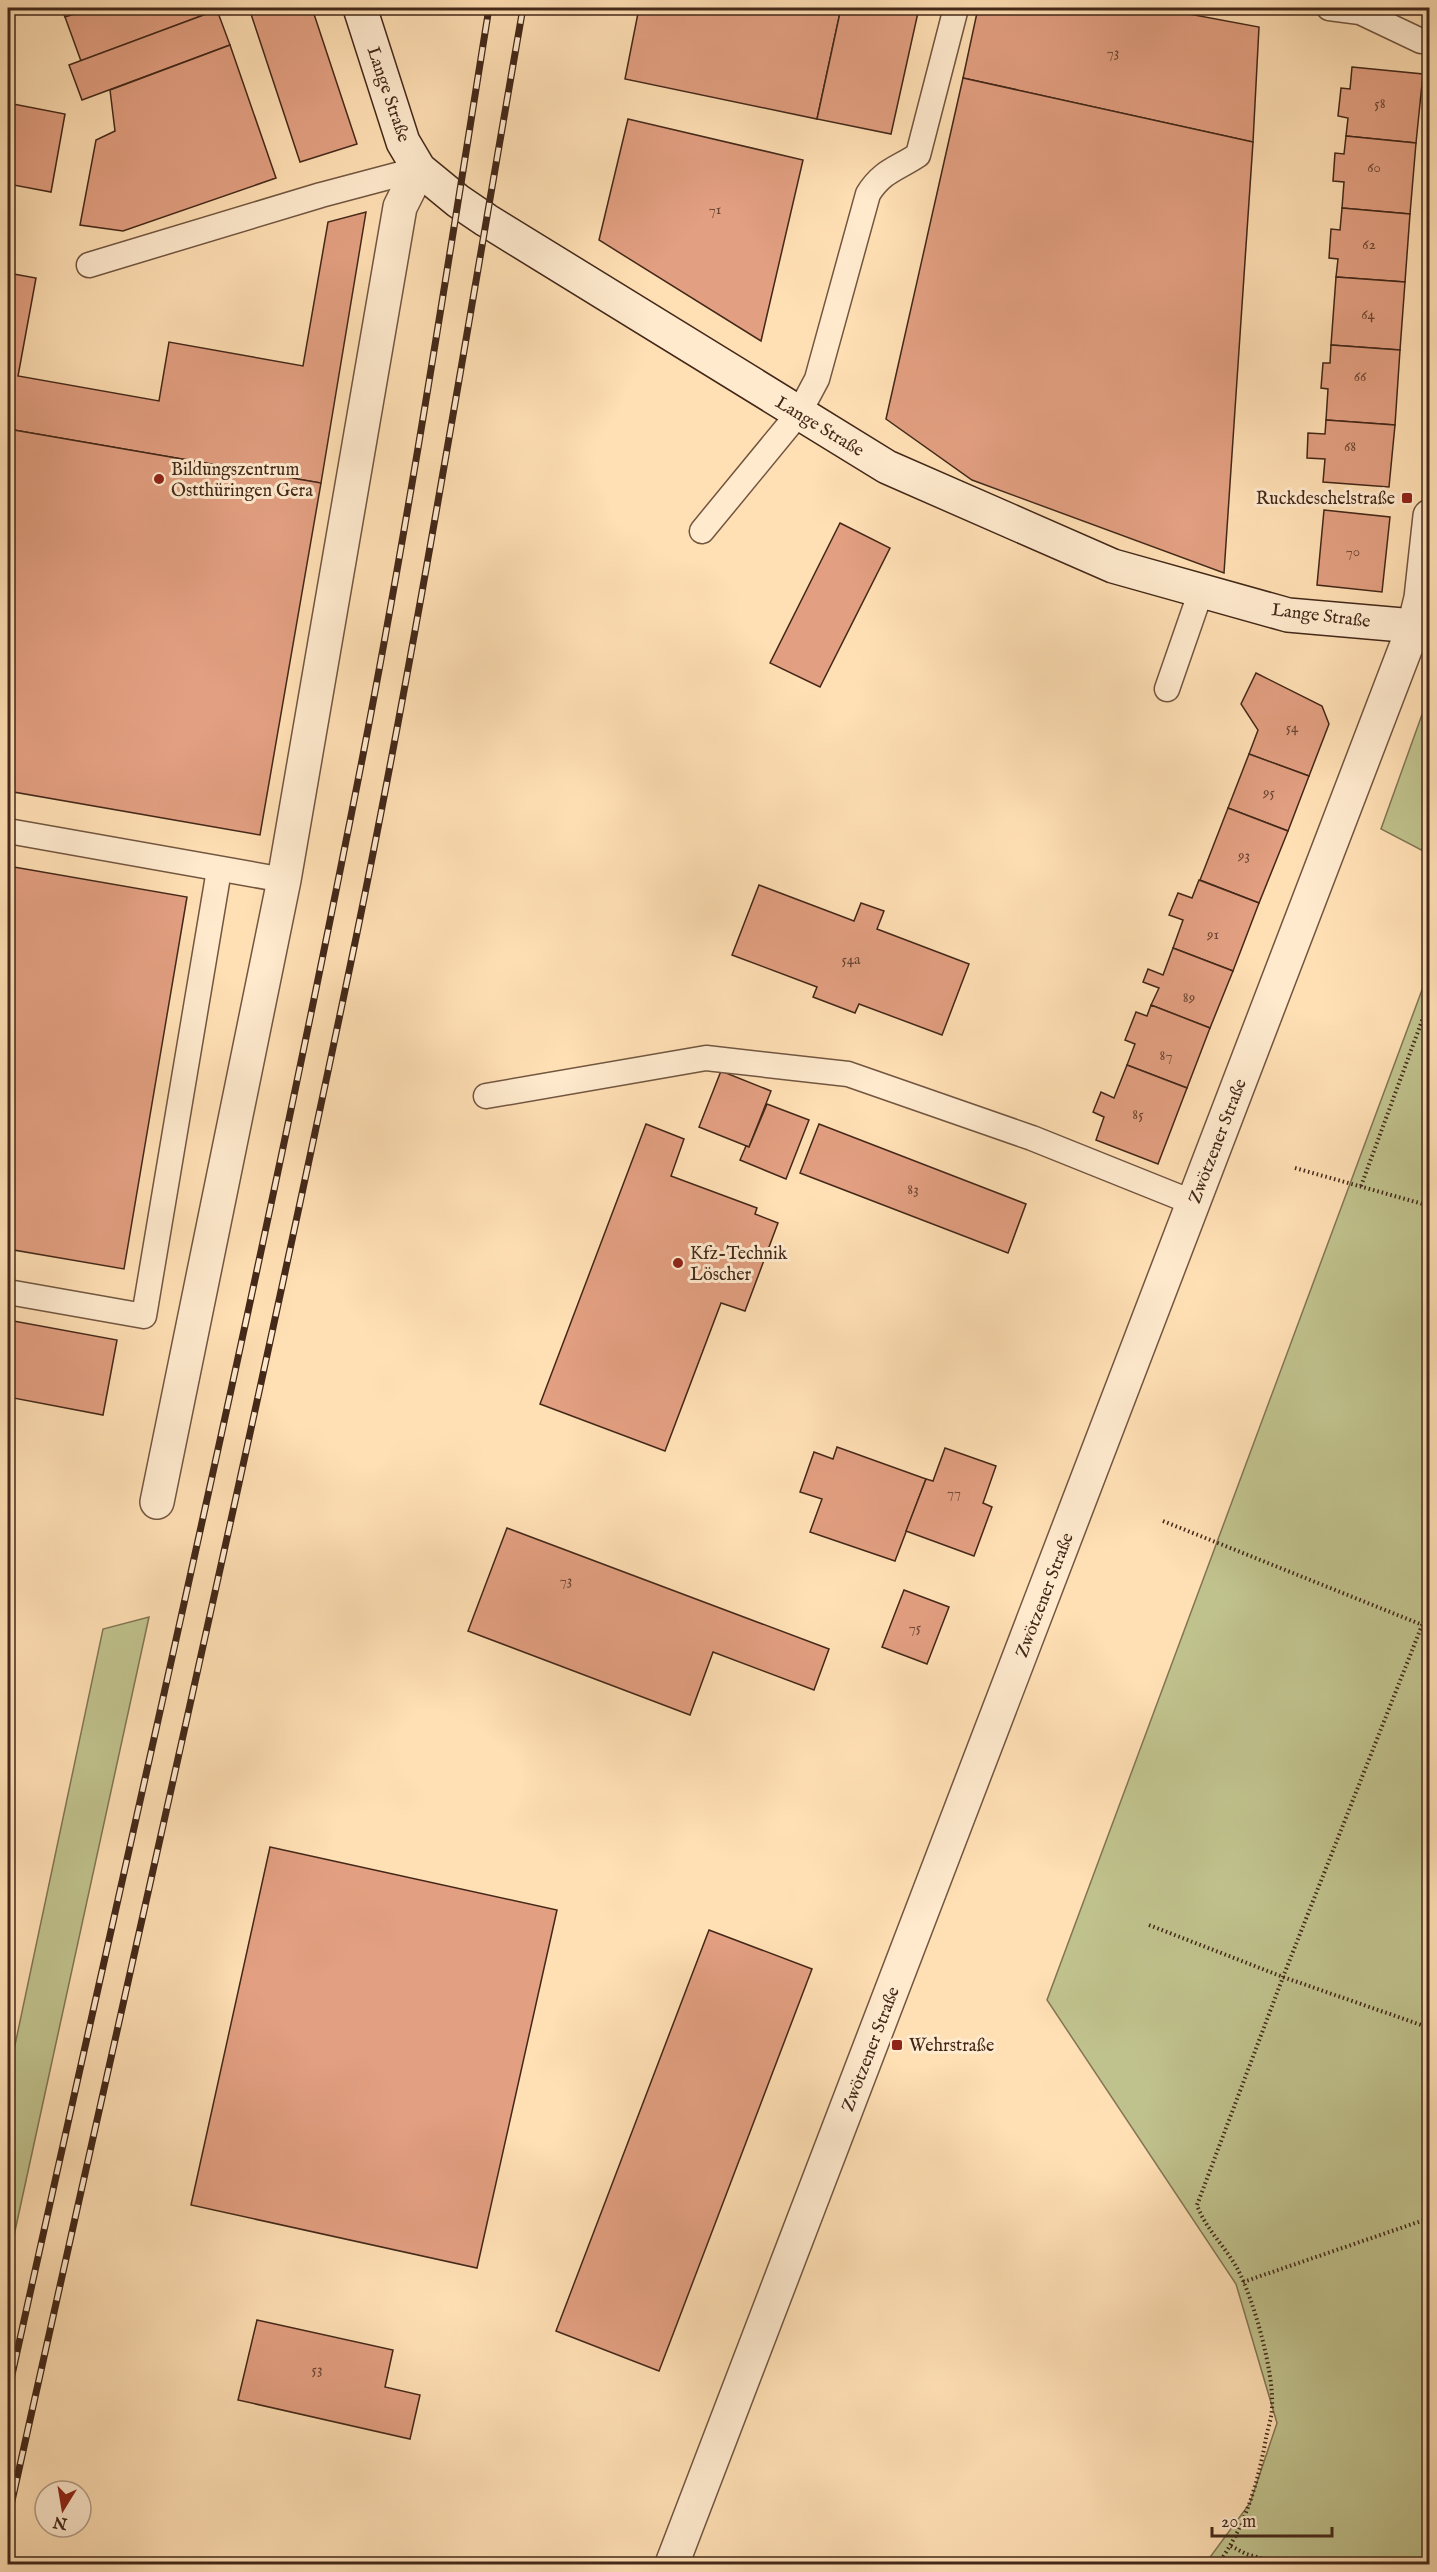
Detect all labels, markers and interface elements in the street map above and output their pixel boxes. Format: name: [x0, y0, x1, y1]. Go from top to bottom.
house number: 73: [1107, 43, 1119, 62]
street label: Lange Straße: [361, 44, 415, 145]
house number: 58: [1374, 94, 1386, 113]
house number: 60: [1367, 158, 1381, 177]
house number: 71: [709, 200, 721, 219]
house number: 62: [1362, 235, 1376, 254]
house number: 64: [1361, 305, 1375, 324]
house number: 66: [1354, 367, 1367, 386]
street label: Lange Straße: [771, 392, 868, 463]
house number: 68: [1344, 437, 1356, 456]
place label: Bildungszentrum Ostthüringen Gera: [171, 459, 313, 503]
marker: Bildungszentrum Ostthüringen Gera: [152, 472, 166, 486]
place label: Ruckdeschelstraße: [1256, 488, 1395, 511]
marker: Ruckdeschelstraße: [1400, 491, 1414, 505]
house number: 70: [1346, 542, 1360, 561]
street label: Lange Straße: [1270, 599, 1372, 634]
house number: 54: [1286, 718, 1299, 737]
house number: 95: [1262, 783, 1276, 802]
house number: 93: [1237, 846, 1250, 865]
house number: 91: [1206, 925, 1219, 944]
house number: 54a: [841, 950, 861, 969]
house number: 89: [1183, 988, 1195, 1007]
house number: 87: [1160, 1046, 1172, 1065]
street label: Zwötzener Straße: [1184, 1076, 1253, 1207]
house number: 85: [1132, 1105, 1144, 1124]
house number: 83: [907, 1180, 919, 1199]
place label: Kfz-Technik Löscher: [690, 1243, 788, 1287]
marker: Kfz-Technik Löscher: [671, 1256, 685, 1270]
house number: 77: [947, 1483, 961, 1502]
street label: Zwötzener Straße: [1011, 1530, 1080, 1661]
house number: 73: [560, 1571, 572, 1590]
house number: 75: [909, 1618, 922, 1637]
street label: Zwötzener Straße: [837, 1984, 906, 2115]
place label: Wehrstraße: [909, 2035, 994, 2058]
marker: Wehrstraße: [890, 2038, 904, 2052]
house number: 53: [311, 2360, 323, 2379]
north arrow: [33, 2479, 93, 2539]
scale bar: [1212, 2500, 1332, 2538]
text: N: [52, 2511, 70, 2533]
text: 20 m: [1221, 2511, 1256, 2534]

